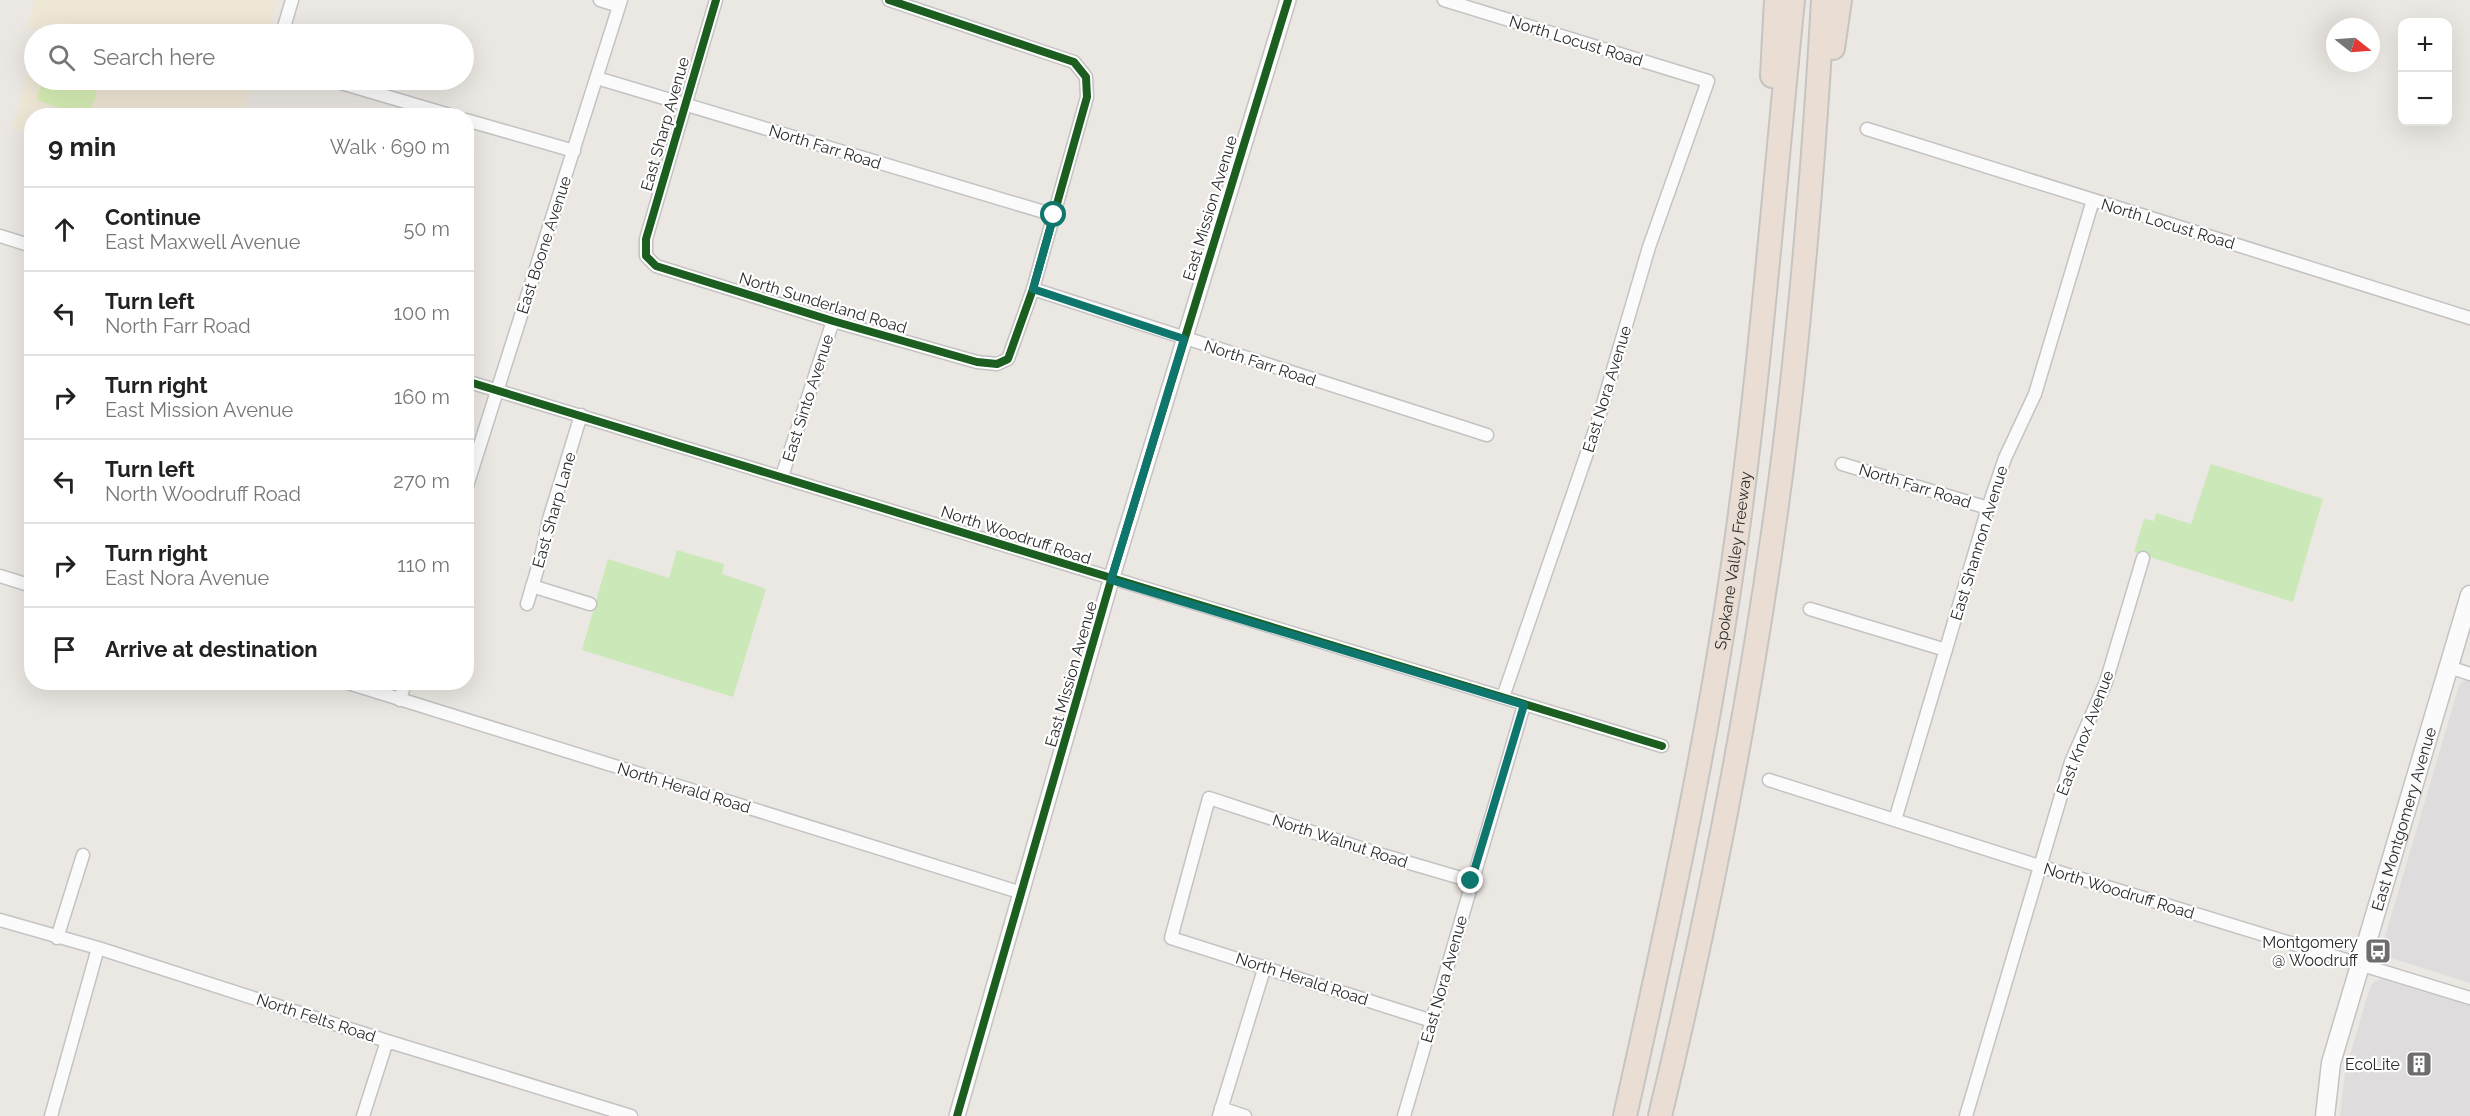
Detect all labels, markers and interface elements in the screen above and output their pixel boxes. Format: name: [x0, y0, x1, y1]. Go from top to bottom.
street label: North Locust Road: [1507, 12, 1645, 70]
north arrow: [2326, 18, 2380, 72]
map controls: [2398, 18, 2452, 126]
button: +: [2398, 18, 2452, 72]
search box: [24, 24, 474, 90]
icon: search: [45, 41, 78, 74]
text: Search here: [93, 44, 215, 70]
street label: East Sharp Avenue: [637, 55, 693, 193]
button: −: [2398, 72, 2452, 126]
street label: North Farr Road: [766, 121, 884, 173]
text: 9 min: [48, 132, 116, 162]
street label: East Mission Avenue: [1179, 133, 1241, 283]
text: Walk · 690 m: [330, 135, 450, 159]
street label: East Boone Avenue: [513, 174, 575, 316]
street label: North Locust Road: [2099, 195, 2237, 253]
route start: [1040, 201, 1066, 227]
text: Continue: [105, 204, 201, 230]
icon: ahead: [48, 213, 81, 246]
text: 50 m: [403, 217, 450, 241]
text: East Maxwell Avenue: [105, 230, 300, 254]
street label: North Sunderland Road: [737, 268, 909, 338]
text: Turn left: [105, 288, 195, 314]
icon: left: [48, 297, 81, 330]
text: 100 m: [393, 301, 450, 325]
text: North Farr Road: [105, 314, 251, 338]
street label: East Nora Avenue: [1579, 323, 1635, 455]
street label: East Sinto Avenue: [778, 332, 838, 464]
street label: North Farr Road: [1202, 336, 1318, 390]
text: Turn right: [105, 372, 208, 398]
icon: right: [48, 381, 81, 414]
text: 160 m: [394, 385, 450, 409]
text: East Mission Avenue: [105, 398, 293, 422]
street label: East Sharp Lane: [528, 450, 580, 570]
text: Turn left: [105, 456, 195, 482]
street label: North Farr Road: [1856, 460, 1974, 512]
street label: East Shannon Avenue: [1946, 463, 2012, 623]
icon: left: [48, 465, 81, 498]
text: 270 m: [393, 469, 450, 493]
street label: Spokane Valley Freeway: [1710, 470, 1755, 651]
text: North Woodruff Road: [105, 482, 301, 506]
street label: North Woodruff Road: [939, 502, 1094, 568]
text: Turn right: [105, 540, 208, 566]
icon: right: [48, 549, 81, 582]
text: 110 m: [397, 553, 450, 577]
text: East Nora Avenue: [105, 566, 269, 590]
street label: East Mission Avenue: [1041, 599, 1101, 749]
icon: arrive: [48, 633, 81, 666]
text: Arrive at destination: [105, 636, 318, 662]
street label: East Knox Avenue: [2052, 668, 2118, 798]
street label: East Montgomery Avenue: [2367, 725, 2440, 913]
street label: North Herald Road: [615, 759, 753, 817]
street label: North Walnut Road: [1270, 810, 1410, 872]
street label: North Woodruff Road: [2041, 859, 2197, 923]
route end: [1457, 867, 1483, 893]
street label: East Nora Avenue: [1417, 913, 1471, 1045]
place label: Montgomery @ Woodruff: [2262, 933, 2359, 970]
bus stop icon: Montgomery @ Woodruff: [2363, 936, 2393, 966]
street label: North Herald Road: [1233, 949, 1371, 1009]
street label: North Felts Road: [254, 990, 378, 1046]
building icon: EcoLite: [2404, 1049, 2434, 1079]
place label: EcoLite: [2345, 1055, 2400, 1074]

